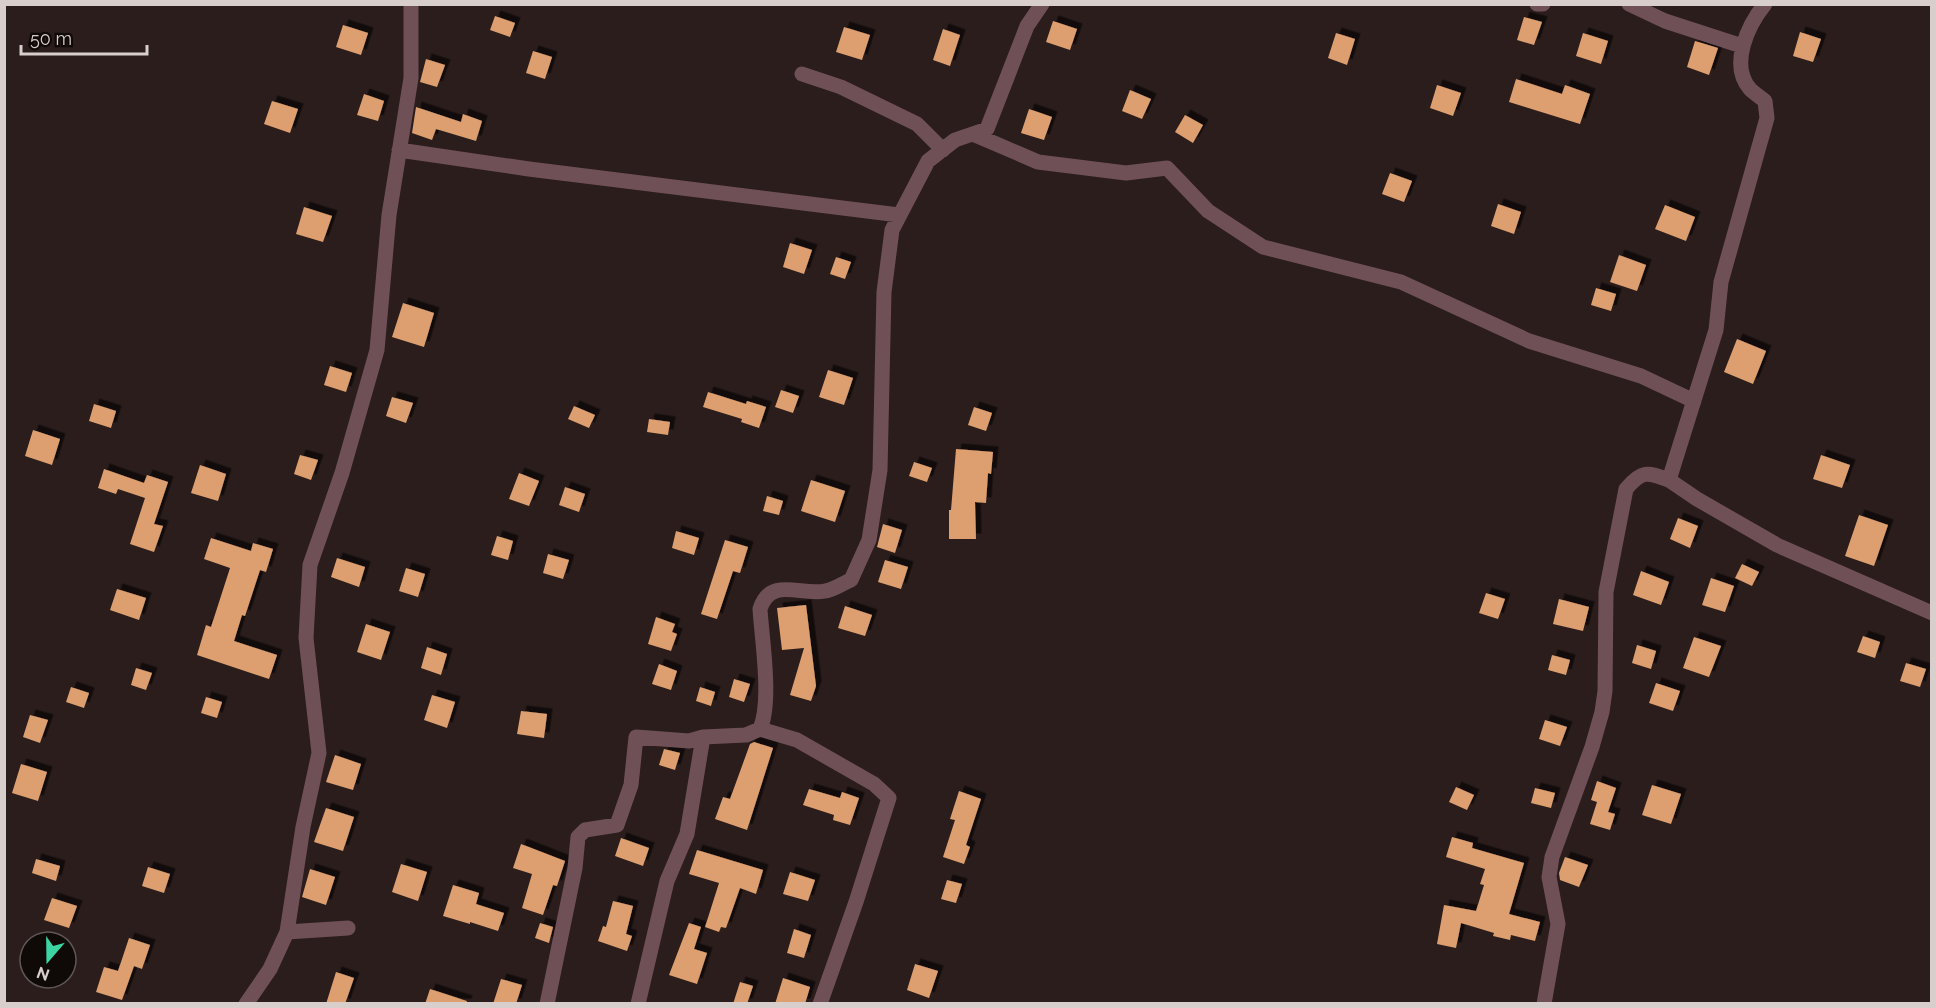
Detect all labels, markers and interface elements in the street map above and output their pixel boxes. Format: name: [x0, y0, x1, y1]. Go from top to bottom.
scale bar: [21, 18, 147, 56]
text: 50 m: [30, 28, 72, 49]
north arrow: [18, 930, 78, 990]
text: N: [34, 963, 52, 985]

